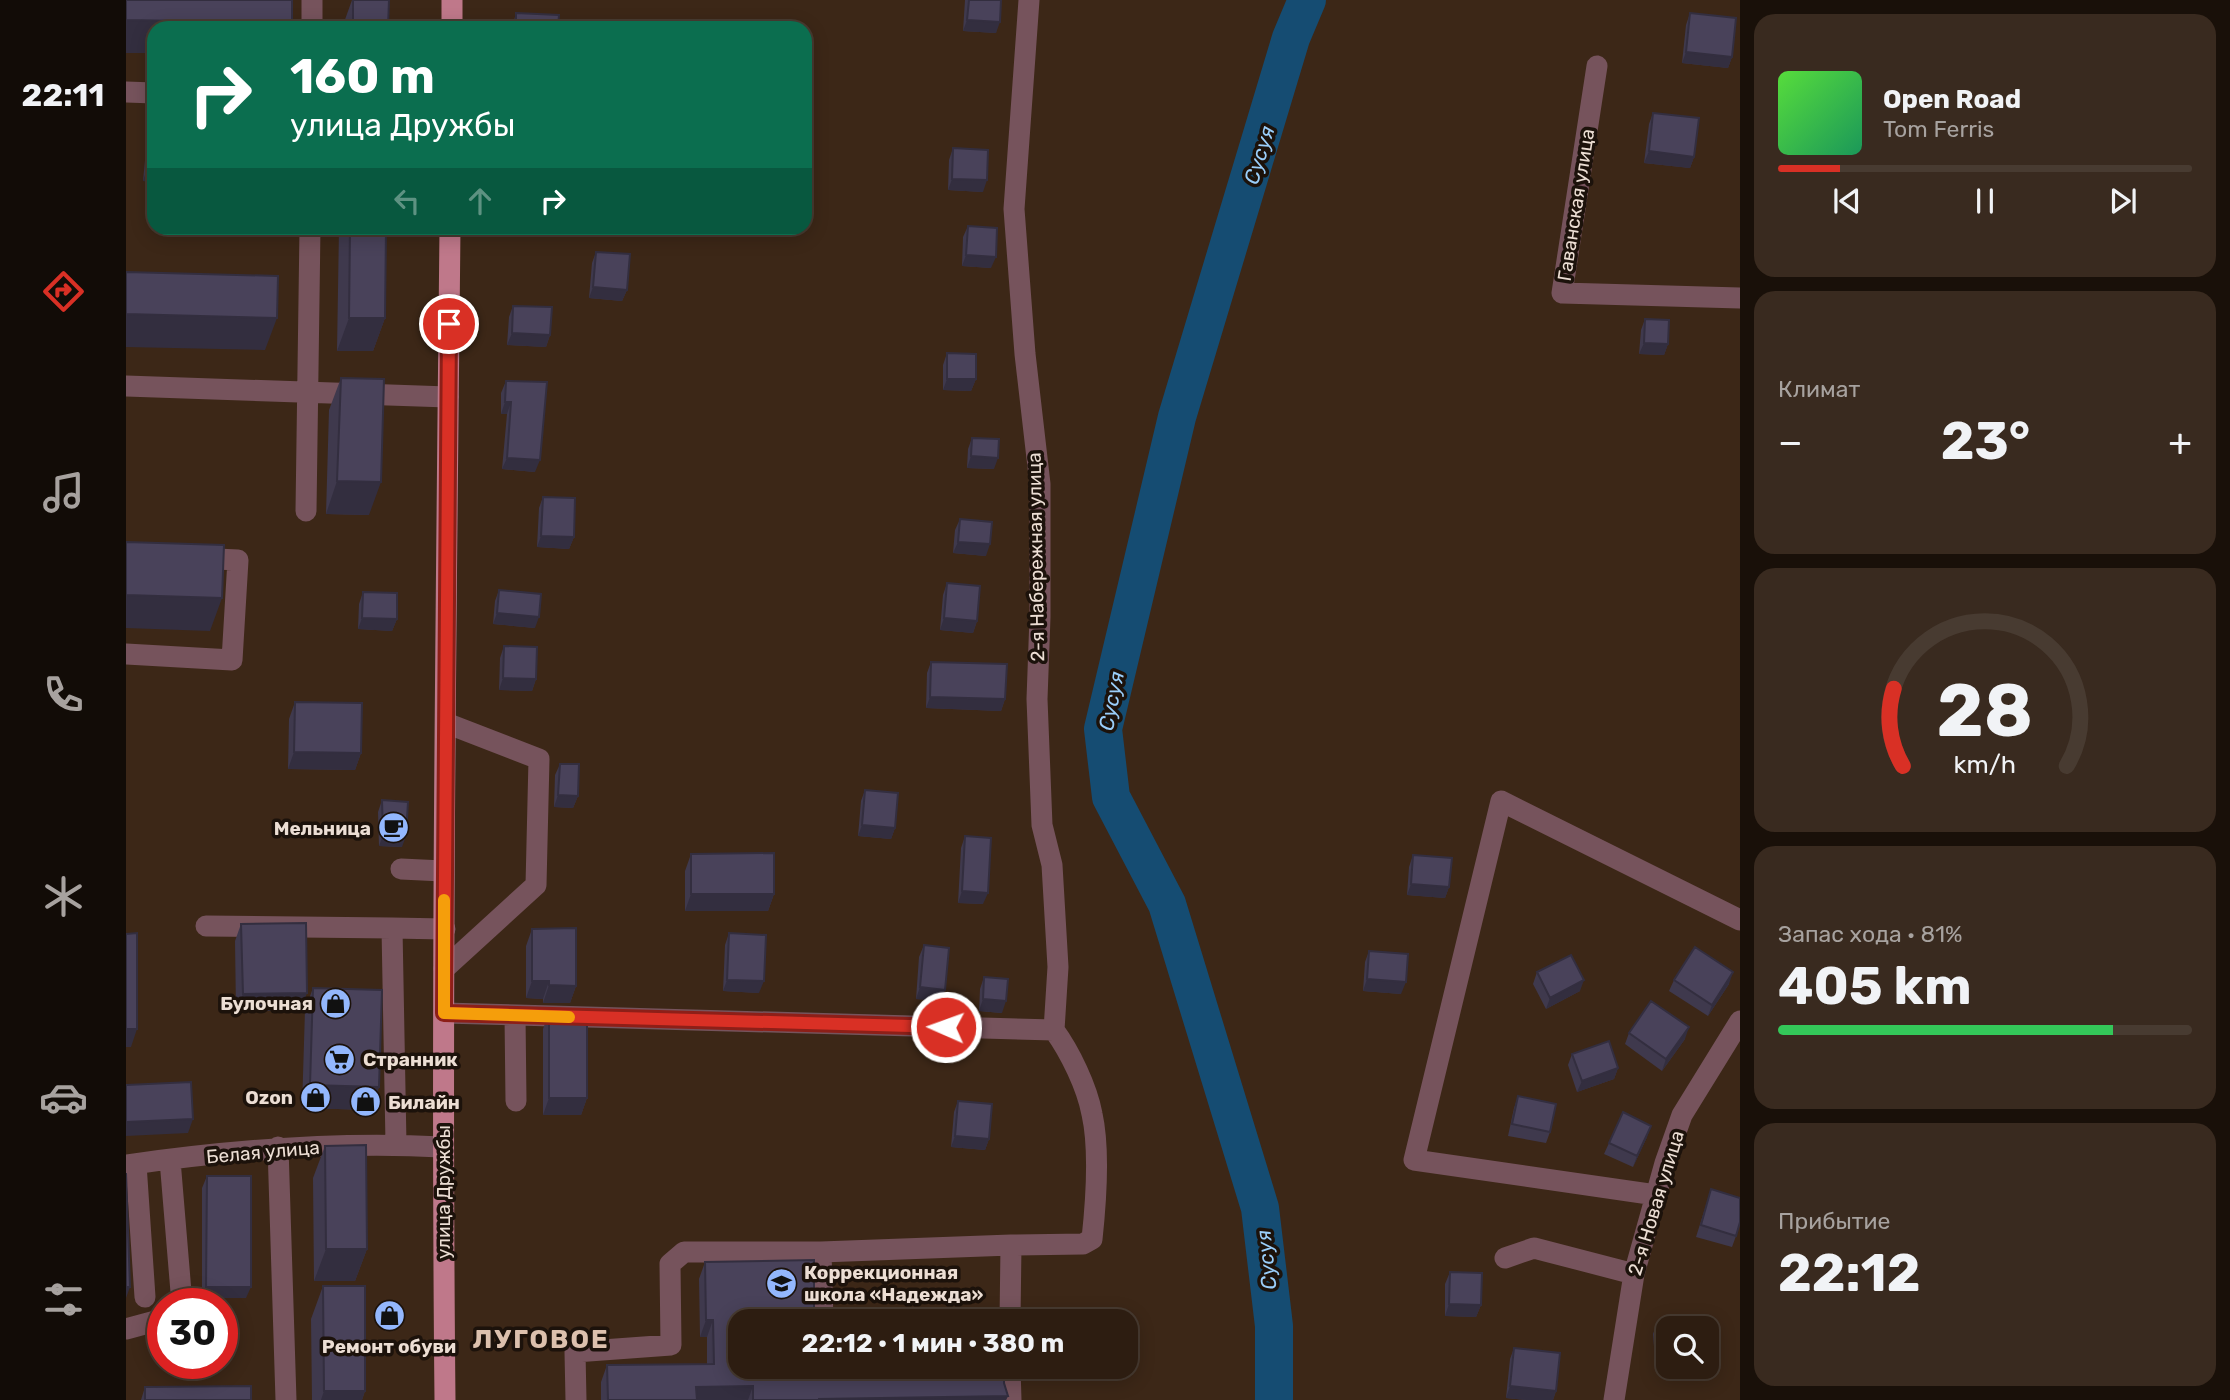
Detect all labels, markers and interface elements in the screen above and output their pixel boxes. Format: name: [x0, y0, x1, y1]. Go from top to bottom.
text: 160 m: [290, 47, 435, 105]
icon: right: [175, 49, 266, 140]
text: 22:11: [22, 76, 104, 114]
text: Open Road: [1883, 84, 2021, 115]
text: улица Дружбы: [290, 106, 515, 144]
text: Tom Ferris: [1883, 115, 1994, 143]
water label: Сусуя: [1238, 123, 1280, 187]
street label: Гаванская улица: [1553, 127, 1599, 283]
icon: left: [388, 182, 426, 220]
icon: ahead: [461, 182, 499, 220]
icon: right: [534, 182, 572, 220]
icon: previous: [1828, 182, 1866, 220]
icon: pause: [1966, 182, 2004, 220]
icon: next: [2104, 182, 2142, 220]
icon: directions: [39, 267, 88, 316]
pin: [419, 294, 479, 354]
icon: arrive: [430, 305, 468, 343]
text: Климат: [1778, 375, 1860, 403]
text: 23°: [1941, 410, 2030, 472]
text: −: [1778, 419, 1803, 465]
text: +: [2168, 419, 2192, 465]
street label: 2-я Набережная улица: [1023, 452, 1049, 662]
icon: music: [39, 468, 88, 517]
text: 28: [1937, 668, 2033, 754]
water label: Сусуя: [1093, 669, 1129, 733]
icon: phone: [39, 670, 88, 719]
text: km/h: [1954, 750, 2016, 779]
cafe icon: Мельница: [377, 811, 411, 845]
place label: Мельница: [274, 817, 371, 840]
icon: climate: [39, 872, 88, 921]
text: Запас хода · 81%: [1778, 920, 1963, 948]
text: 405 km: [1778, 955, 1972, 1017]
shop icon: Булочная: [319, 986, 353, 1020]
position arrow: [909, 990, 983, 1064]
place label: Булочная: [220, 992, 313, 1015]
supermarket icon: Странник: [323, 1042, 357, 1076]
place label: Странник: [363, 1048, 458, 1071]
icon: car: [39, 1073, 88, 1122]
shop icon: Ozon: [299, 1080, 333, 1114]
shop icon: Билайн: [348, 1085, 382, 1119]
place label: Ozon: [245, 1086, 293, 1109]
place label: Билайн: [388, 1091, 460, 1114]
street label: улица Дружбы: [432, 1125, 455, 1259]
street label: 2-я Новая улица: [1623, 1128, 1689, 1278]
street label: Белая улица: [205, 1136, 321, 1168]
text: Прибытие: [1778, 1207, 1890, 1235]
water label: Сусуя: [1250, 1229, 1282, 1291]
text: 22:12: [1778, 1242, 1920, 1304]
place label: Коррекционная школа «Надежда»: [804, 1261, 983, 1306]
school or university icon: Коррекционная школа «Надежда»: [764, 1266, 798, 1300]
icon: filters: [39, 1275, 88, 1324]
speed limit sign: 30: [147, 1288, 238, 1379]
shop icon: Ремонт обуви: [372, 1298, 406, 1332]
map controls: [1656, 1316, 1719, 1379]
button: search: [1656, 1316, 1719, 1379]
district label: ЛУГОВОЕ: [472, 1324, 610, 1355]
text: 22:12 · 1 мин · 380 m: [802, 1328, 1064, 1359]
place label: Ремонт обуви: [322, 1335, 456, 1358]

